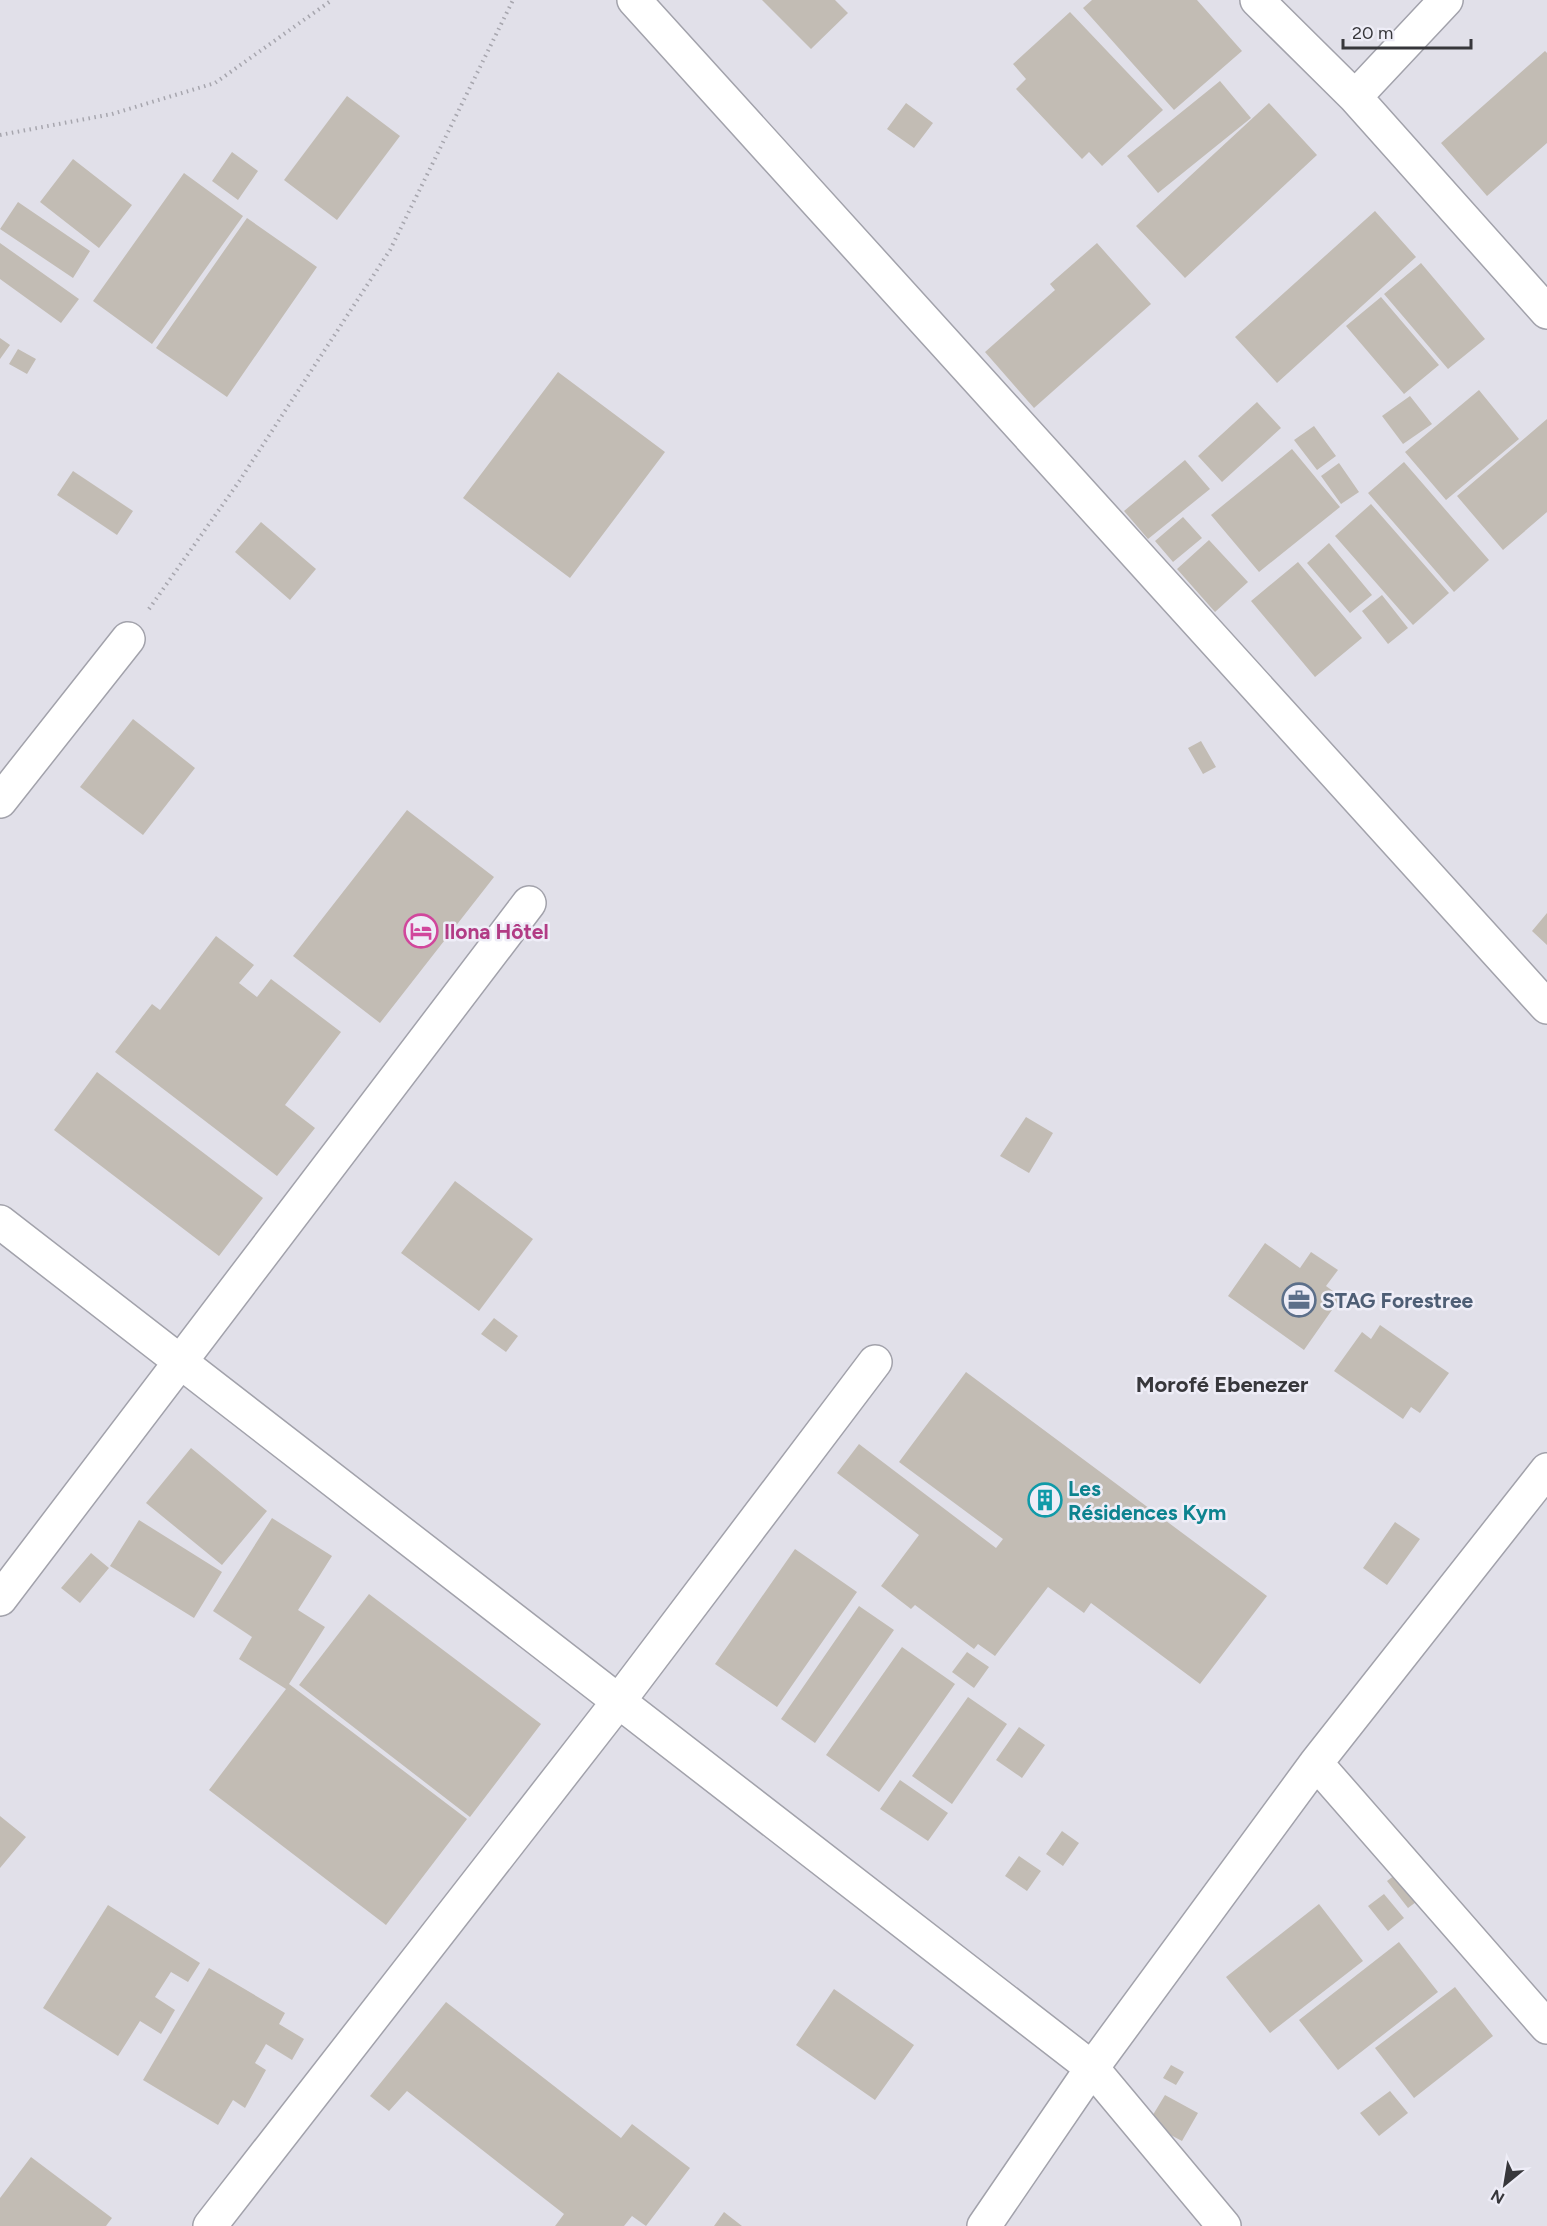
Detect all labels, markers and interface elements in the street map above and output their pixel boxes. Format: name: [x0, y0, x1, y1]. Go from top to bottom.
scale bar: [1343, 12, 1470, 50]
text: 20 m: [1352, 22, 1393, 44]
hotel icon: Ilona Hôtel: [403, 913, 439, 949]
place label: Ilona Hôtel: [444, 919, 549, 944]
office icon: STAG Forestree: [1281, 1282, 1317, 1318]
place label: STAG Forestree: [1322, 1288, 1474, 1313]
district label: Morofé Ebenezer: [1136, 1371, 1309, 1398]
place label: Les Résidences Kym: [1068, 1476, 1226, 1525]
building icon: Les Résidences Kym: [1027, 1482, 1063, 1518]
north arrow: [1475, 2154, 1535, 2214]
text: N: [1488, 2185, 1508, 2208]

